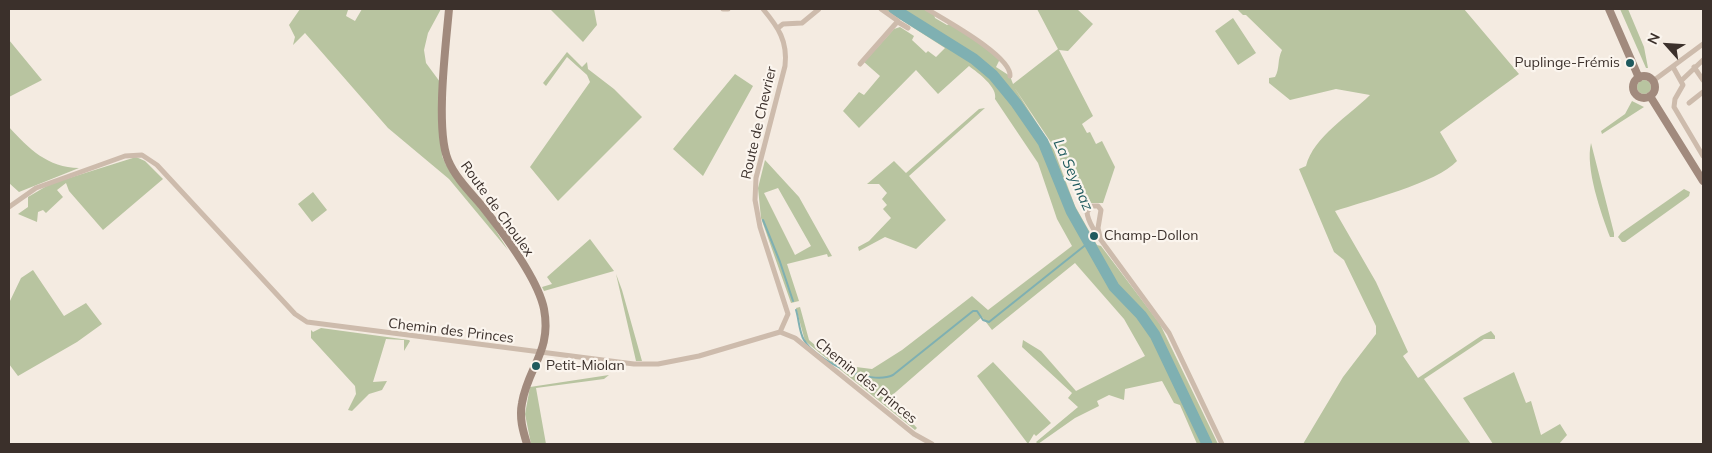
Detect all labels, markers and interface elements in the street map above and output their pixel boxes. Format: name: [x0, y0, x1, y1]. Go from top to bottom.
north arrow: [1642, 20, 1692, 70]
text: N: [1643, 30, 1664, 47]
place label: Puplinge-Frémis: [1515, 55, 1620, 71]
marker: Puplinge-Frémis: [1624, 57, 1636, 69]
street label: Route de Chevrier: [738, 65, 780, 181]
water label: La Seymaz: [1049, 136, 1097, 214]
street label: Route de Choulex: [457, 158, 537, 260]
place label: Champ-Dollon: [1104, 228, 1198, 244]
marker: Champ-Dollon: [1088, 230, 1100, 242]
street label: Chemin des Princes: [387, 315, 515, 347]
street label: Chemin des Princes: [812, 335, 920, 427]
place label: Petit-Miolan: [546, 358, 625, 374]
marker: Petit-Miolan: [530, 360, 542, 372]

